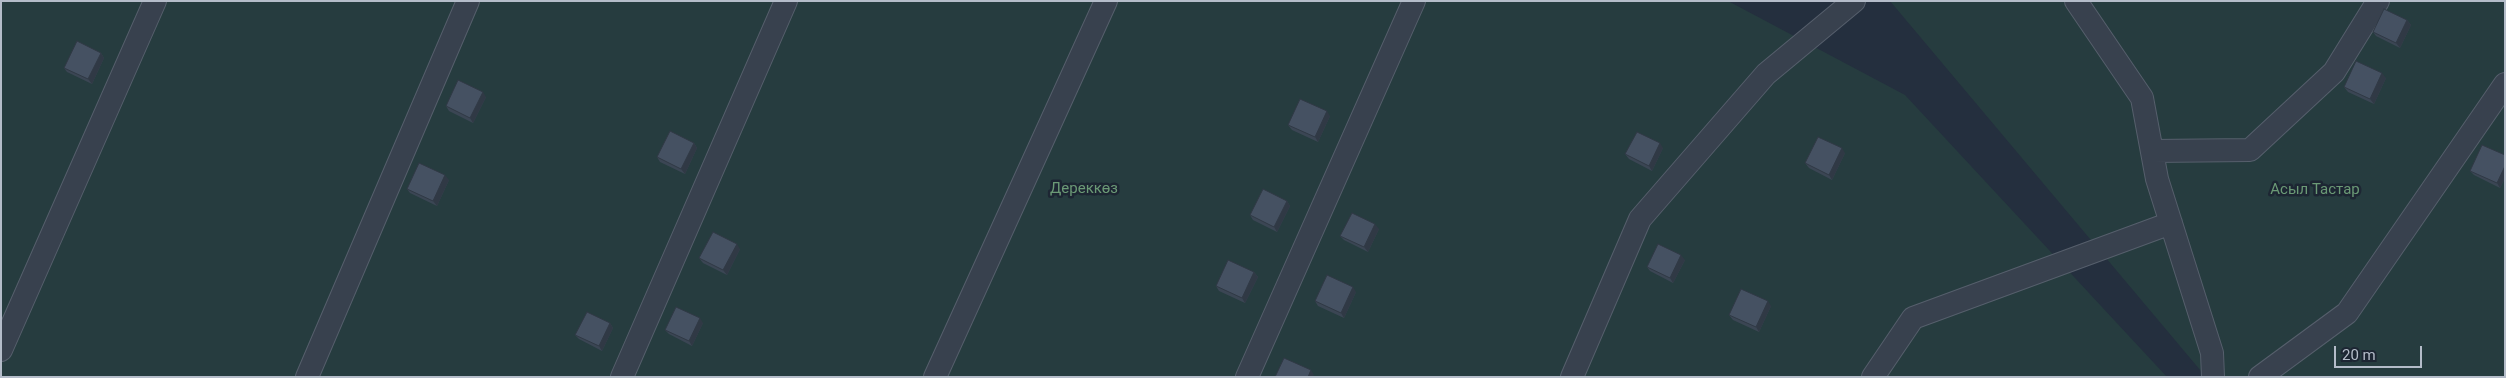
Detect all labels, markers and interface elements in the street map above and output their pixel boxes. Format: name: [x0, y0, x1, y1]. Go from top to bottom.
park label: Дереккөз: [1050, 180, 1118, 198]
park label: Асыл Тастар: [2270, 181, 2360, 199]
scale bar: [2336, 336, 2424, 368]
text: 20 m: [2342, 346, 2376, 364]

